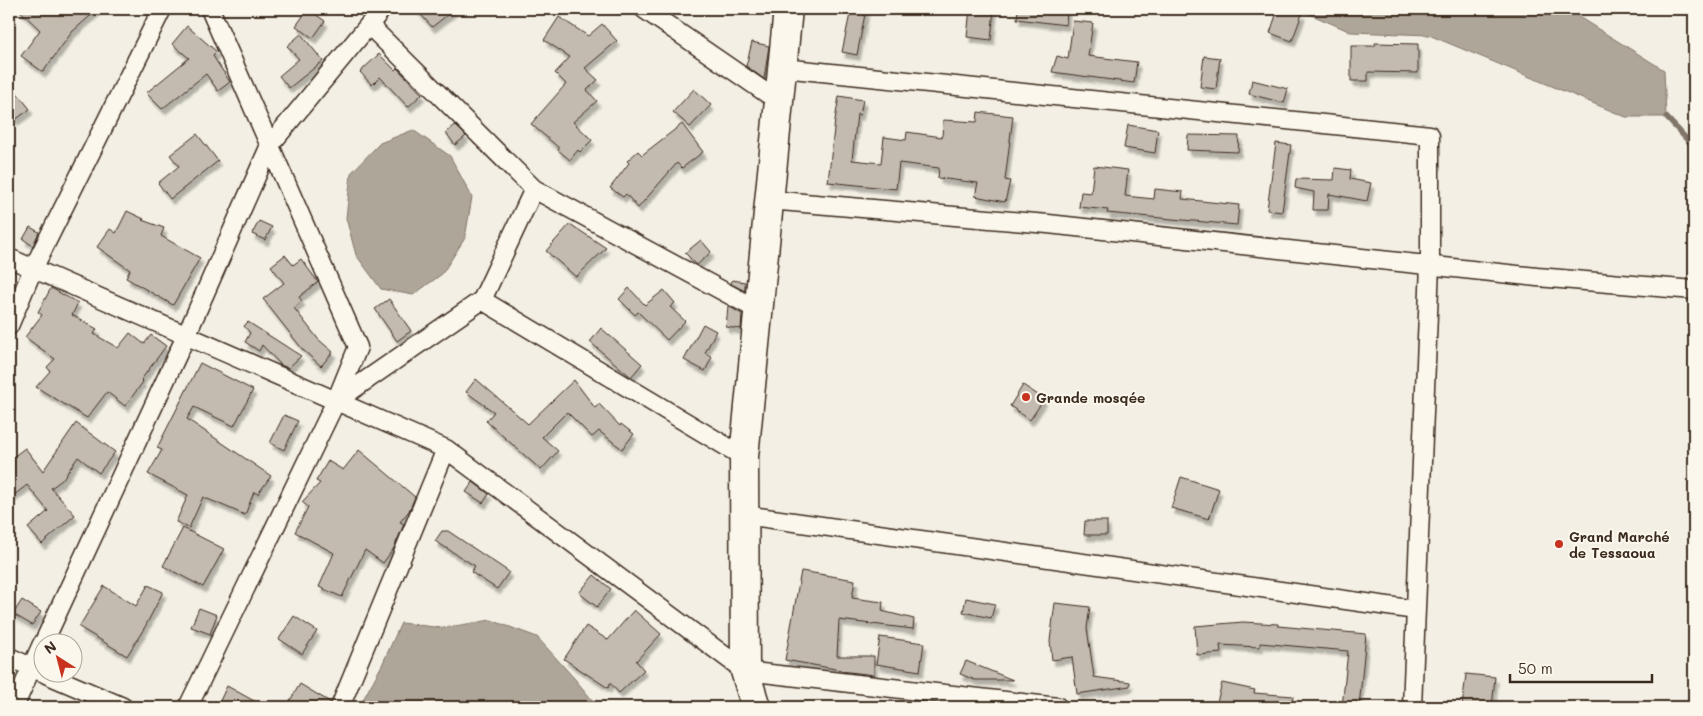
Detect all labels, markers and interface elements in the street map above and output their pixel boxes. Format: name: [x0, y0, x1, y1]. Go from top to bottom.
place label: Grande mosqée: [1036, 388, 1145, 407]
marker: Grande mosqée: [1020, 391, 1032, 403]
place label: Grand Marché de Tessaoua: [1569, 527, 1670, 562]
marker: Grand Marché de Tessaoua: [1553, 538, 1565, 550]
north arrow: [32, 634, 82, 684]
text: N: [40, 636, 60, 658]
scale bar: [1510, 651, 1653, 683]
text: 50 m: [1518, 658, 1553, 678]

